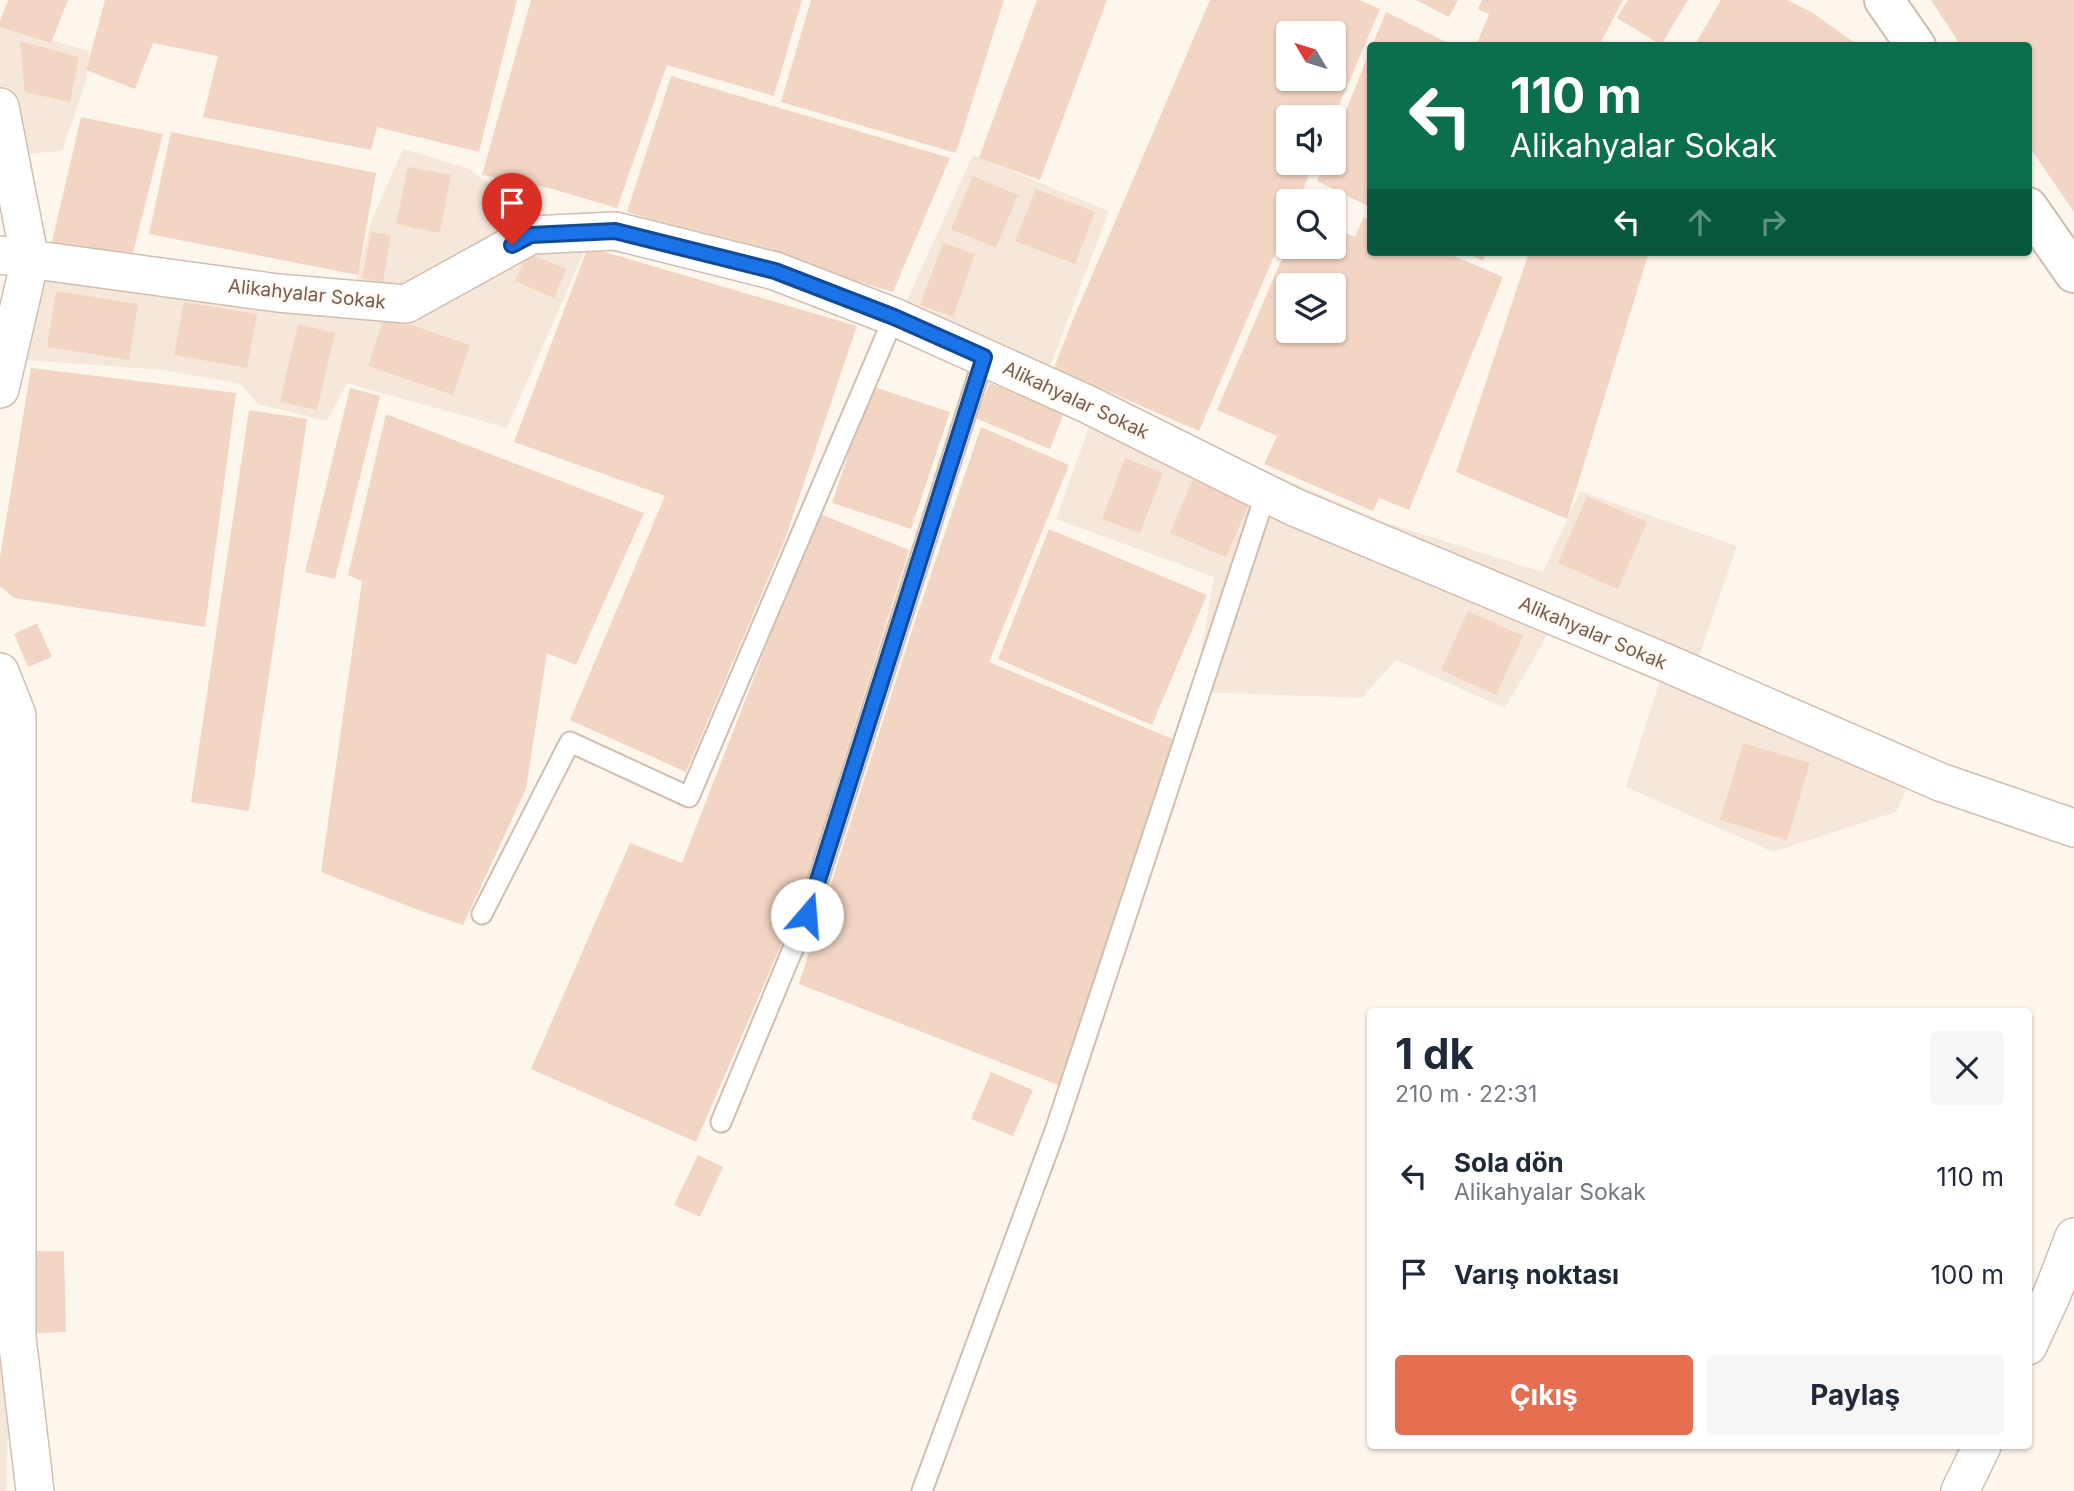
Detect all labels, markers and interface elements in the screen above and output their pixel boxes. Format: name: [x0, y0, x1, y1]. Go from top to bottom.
north arrow: [1276, 21, 1346, 91]
map controls: [1276, 21, 1346, 343]
text: 110 m: [1510, 66, 1642, 125]
icon: left: [1395, 70, 1486, 161]
button: sound: [1276, 105, 1346, 175]
text: Alikahyalar Sokak: [1510, 126, 1777, 165]
pin: [482, 173, 542, 245]
icon: arrive: [493, 184, 531, 222]
button: search: [1276, 189, 1346, 259]
icon: left: [1608, 203, 1646, 241]
icon: ahead: [1681, 203, 1719, 241]
icon: right: [1754, 203, 1792, 241]
button: layers: [1276, 273, 1346, 343]
street label: Alikahyalar Sokak: [227, 274, 388, 314]
street label: Alikahyalar Sokak: [999, 356, 1153, 444]
street label: Alikahyalar Sokak: [1516, 591, 1671, 675]
position arrow: [770, 878, 844, 952]
text: 1 dk: [1395, 1028, 1474, 1079]
button: close: [1930, 1031, 2004, 1105]
text: 210 m · 22:31: [1395, 1080, 1537, 1108]
text: Sola dön: [1454, 1147, 1564, 1178]
icon: left: [1395, 1157, 1433, 1195]
text: 110 m: [1936, 1161, 2004, 1192]
text: Alikahyalar Sokak: [1454, 1178, 1646, 1206]
icon: arrive: [1395, 1255, 1433, 1293]
text: Varış noktası: [1454, 1259, 1619, 1290]
text: 100 m: [1931, 1259, 2004, 1290]
button: Çıkış: [1395, 1355, 1693, 1435]
button: Paylaş: [1707, 1355, 2004, 1435]

